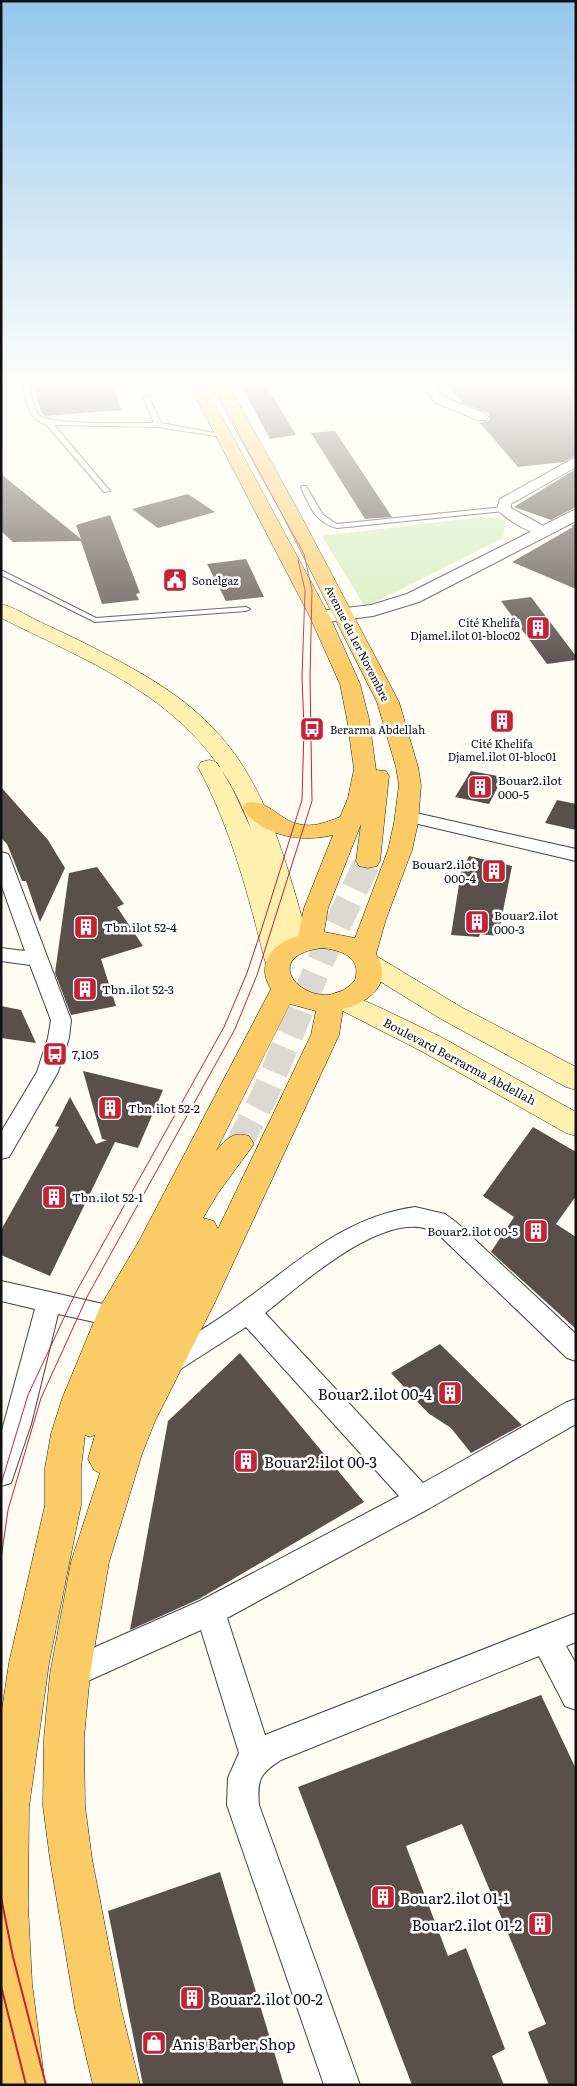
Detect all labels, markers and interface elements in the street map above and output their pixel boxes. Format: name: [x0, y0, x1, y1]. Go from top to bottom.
public building icon: Sonelgaz: [162, 567, 188, 593]
place label: Sonelgaz: [192, 572, 239, 588]
street label: Avenue du 1er Novembre: [322, 582, 394, 704]
place label: Cité Khelifa Djamel.ilot 01-bloc02: [410, 614, 520, 643]
building icon: Cité Khelifa Djamel.ilot 01-bloc02: [525, 615, 551, 641]
building icon: Cité Khelifa Djamel.ilot 01-bloc01: [489, 708, 515, 734]
bus stop icon: Berarma Abdellah: [299, 716, 325, 742]
place label: Berarma Abdellah: [330, 721, 425, 737]
place label: Cité Khelifa Djamel.ilot 01-bloc01: [448, 735, 557, 764]
place label: Bouar2.ilot 000-5: [498, 771, 562, 803]
building icon: Bouar2.ilot 000-5: [467, 774, 493, 800]
place label: Bouar2.ilot 000-4: [412, 855, 476, 887]
building icon: Bouar2.ilot 000-4: [481, 858, 507, 884]
place label: Bouar2.ilot 000-3: [494, 906, 558, 938]
building icon: Bouar2.ilot 000-3: [464, 909, 490, 935]
building icon: Tbn.ilot 52-4: [73, 914, 99, 940]
place label: Tbn.ilot 52-4: [104, 918, 177, 936]
building icon: Tbn.ilot 52-3: [72, 976, 98, 1002]
place label: Tbn.ilot 52-3: [102, 980, 174, 998]
street label: Boulevard Berrarma Abdellah: [380, 1013, 540, 1109]
bus stop icon: 7,105: [42, 1041, 68, 1067]
place label: 7,105: [72, 1045, 99, 1063]
building icon: Tbn.ilot 52-2: [97, 1095, 123, 1121]
place label: Tbn.ilot 52-2: [128, 1099, 200, 1117]
building icon: Tbn.ilot 52-1: [41, 1184, 67, 1210]
place label: Tbn.ilot 52-1: [72, 1188, 143, 1206]
building icon: Bouar2.ilot 00-5: [523, 1218, 549, 1244]
place label: Bouar2.ilot 00-5: [427, 1222, 518, 1240]
building icon: Bouar2.ilot 00-4: [437, 1380, 463, 1406]
place label: Bouar2.ilot 00-4: [318, 1382, 432, 1405]
building icon: Bouar2.ilot 00-3: [233, 1448, 259, 1474]
place label: Bouar2.ilot 00-3: [264, 1450, 377, 1473]
building icon: Bouar2.ilot 01-1: [370, 1884, 396, 1910]
place label: Bouar2.ilot 01-1: [400, 1886, 509, 1909]
building icon: Bouar2.ilot 01-2: [527, 1911, 553, 1937]
place label: Bouar2.ilot 01-2: [412, 1913, 522, 1936]
building icon: Bouar2.ilot 00-2: [179, 1985, 205, 2011]
place label: Bouar2.ilot 00-2: [210, 1987, 323, 2010]
shop icon: Anis Barber Shop: [141, 2030, 167, 2056]
place label: Anis Barber Shop: [172, 2032, 296, 2055]

